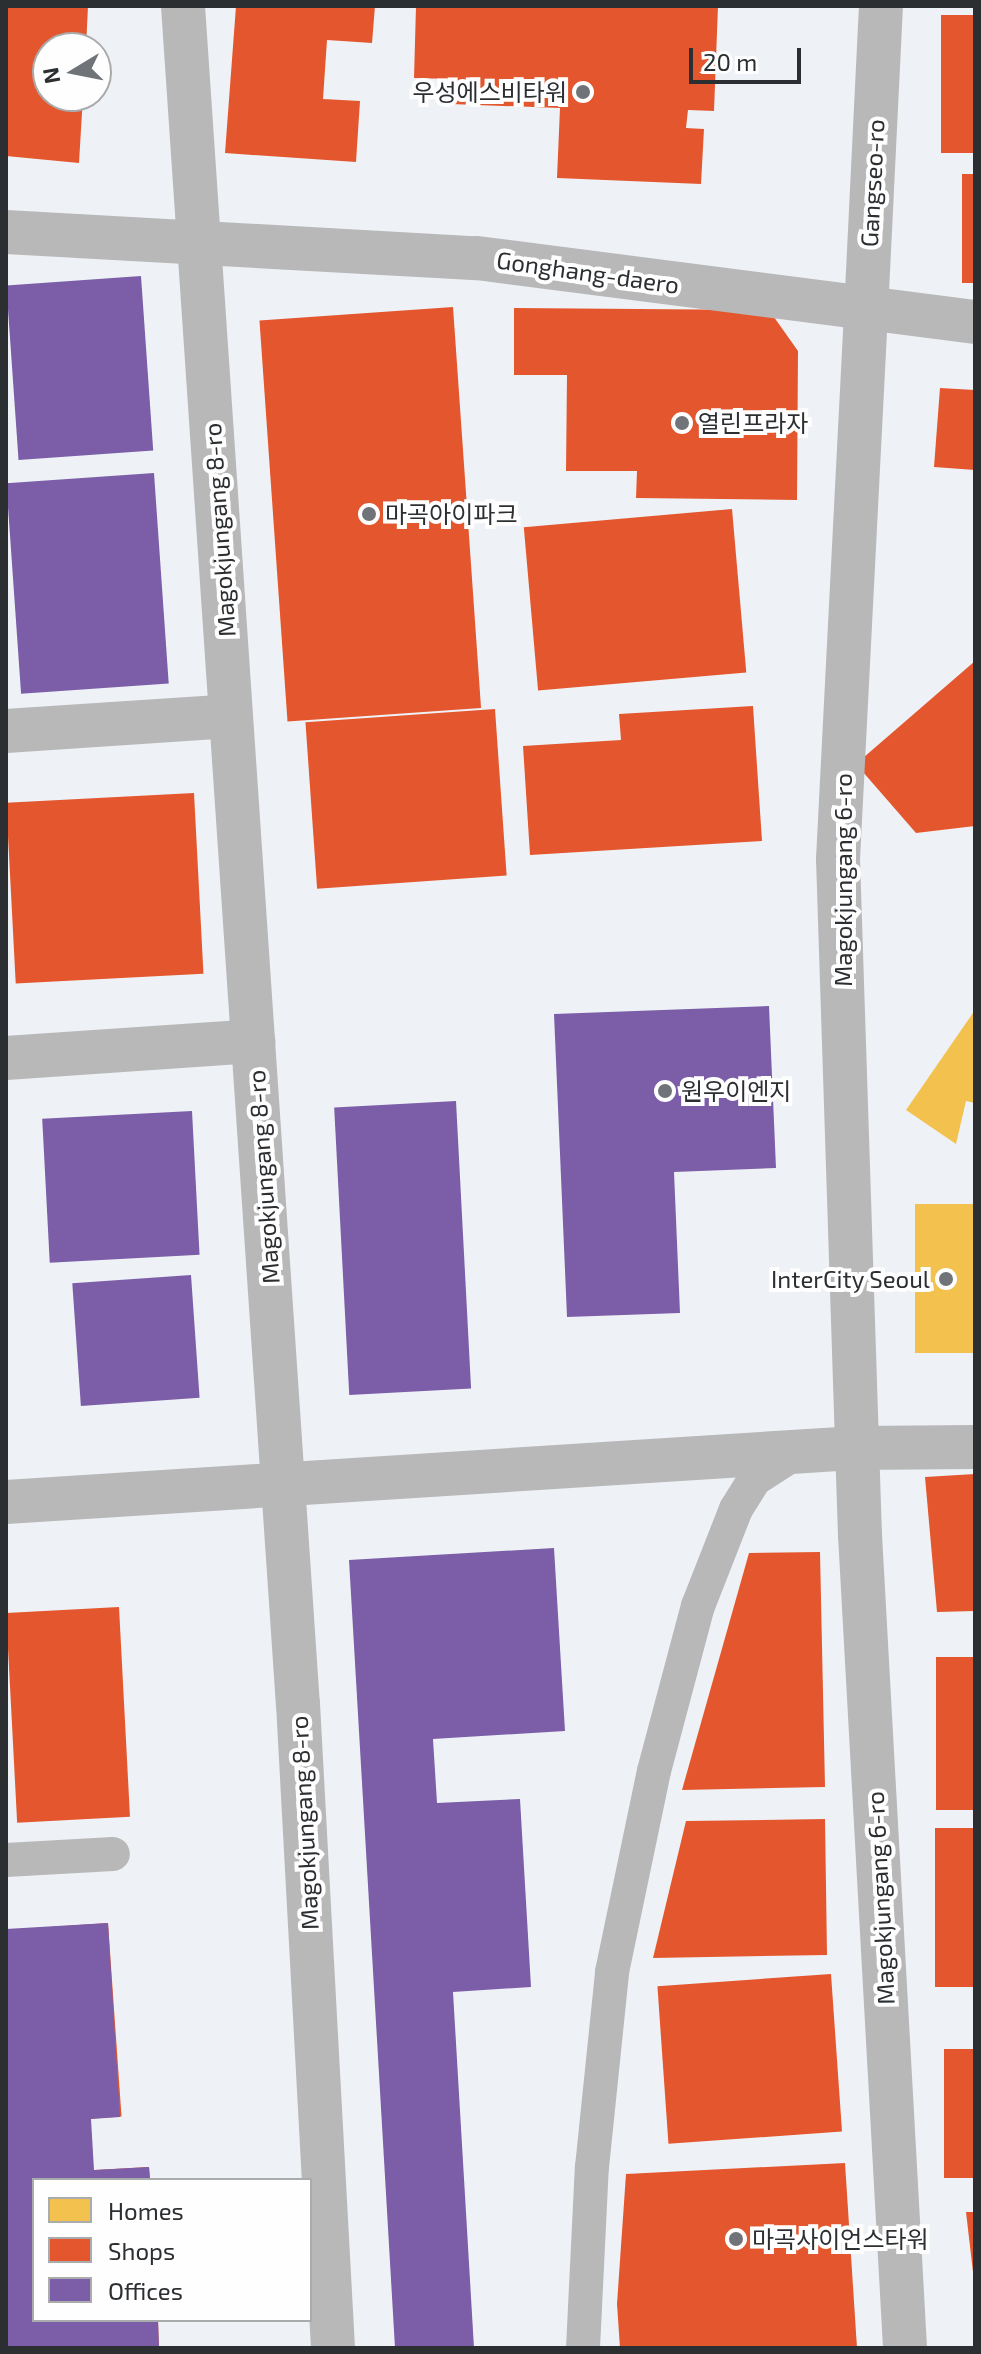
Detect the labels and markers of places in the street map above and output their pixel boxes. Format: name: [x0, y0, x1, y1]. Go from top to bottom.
place label: 우성에스비타워: [412, 78, 567, 106]
marker: 우성에스비타워: [574, 83, 592, 101]
place label: 열린프라자: [698, 409, 808, 437]
marker: 열린프라자: [673, 414, 691, 432]
place label: 마곡아이파크: [385, 500, 517, 528]
marker: 마곡아이파크: [360, 505, 378, 523]
place label: 원우이엔지: [681, 1077, 791, 1105]
marker: 원우이엔지: [656, 1082, 674, 1100]
place label: InterCity Seoul: [770, 1265, 930, 1293]
marker: InterCity Seoul: [937, 1270, 955, 1288]
place label: 마곡사이언스타워: [752, 2225, 929, 2253]
marker: 마곡사이언스타워: [727, 2230, 745, 2248]

